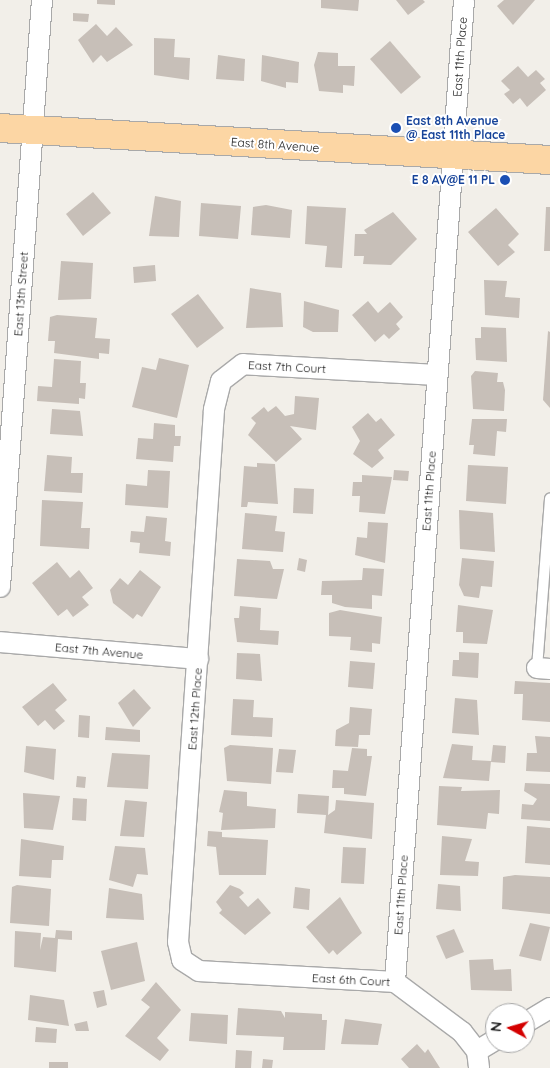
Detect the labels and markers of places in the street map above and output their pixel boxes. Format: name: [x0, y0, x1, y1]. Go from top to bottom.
place label: East 8th Avenue @ East 11th Place: [406, 114, 505, 142]
marker: East 8th Avenue @ East 11th Place: [390, 122, 402, 134]
place label: E 8 AV@E 11 PL: [412, 173, 495, 187]
marker: E 8 AV@E 11 PL: [499, 174, 511, 186]

